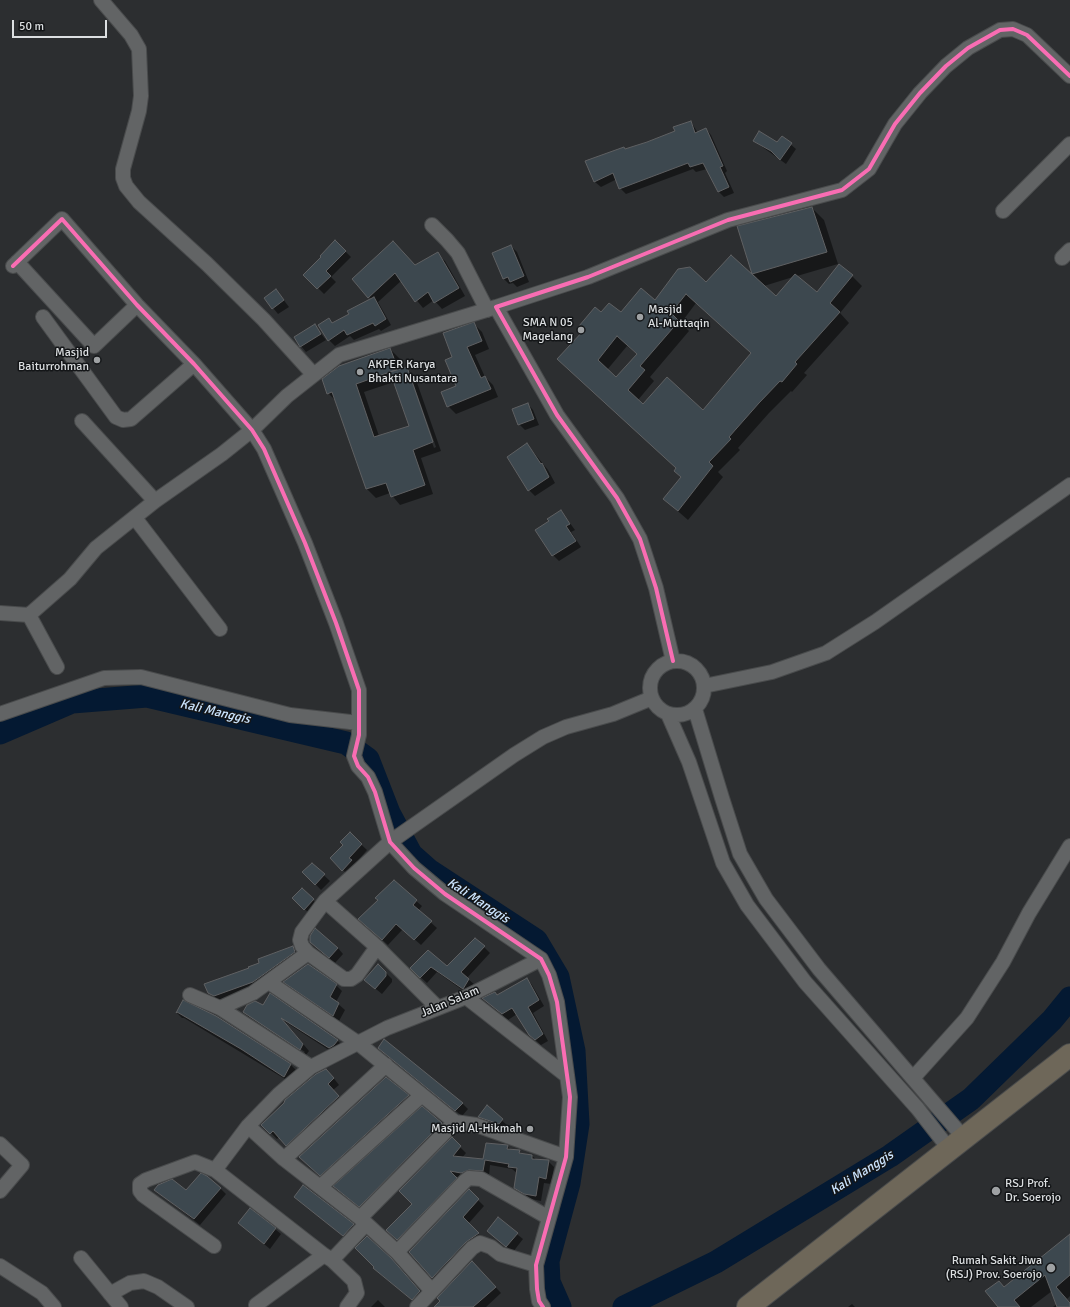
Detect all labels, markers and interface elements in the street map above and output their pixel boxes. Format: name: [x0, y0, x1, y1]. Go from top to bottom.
scale bar: [14, 12, 109, 38]
text: 50 m: [19, 19, 44, 34]
place label: Masjid Al-Muttaqin: [648, 303, 710, 331]
marker: Masjid Al-Muttaqin: [635, 312, 645, 322]
place label: SMA N 05 Magelang: [522, 316, 573, 344]
marker: SMA N 05 Magelang: [576, 325, 586, 335]
place label: Masjid Baiturrohman: [18, 346, 89, 374]
marker: Masjid Baiturrohman: [92, 355, 102, 365]
place label: AKPER Karya Bhakti Nusantara: [368, 358, 457, 386]
marker: AKPER Karya Bhakti Nusantara: [355, 367, 365, 377]
water label: Kali Manggis: [178, 696, 252, 728]
water label: Kali Manggis: [444, 875, 512, 927]
street label: Jalan Salam: [419, 983, 481, 1021]
place label: Masjid Al-Hikmah: [431, 1122, 522, 1136]
marker: Masjid Al-Hikmah: [525, 1124, 535, 1134]
water label: Kali Manggis: [828, 1147, 896, 1199]
place label: RSJ Prof. Dr. Soerojo: [1005, 1177, 1061, 1205]
marker: RSJ Prof. Dr. Soerojo: [990, 1185, 1002, 1197]
place label: Rumah Sakit Jiwa (RSJ) Prov. Soerojo: [946, 1254, 1042, 1282]
marker: Rumah Sakit Jiwa (RSJ) Prov. Soerojo: [1045, 1262, 1057, 1274]

